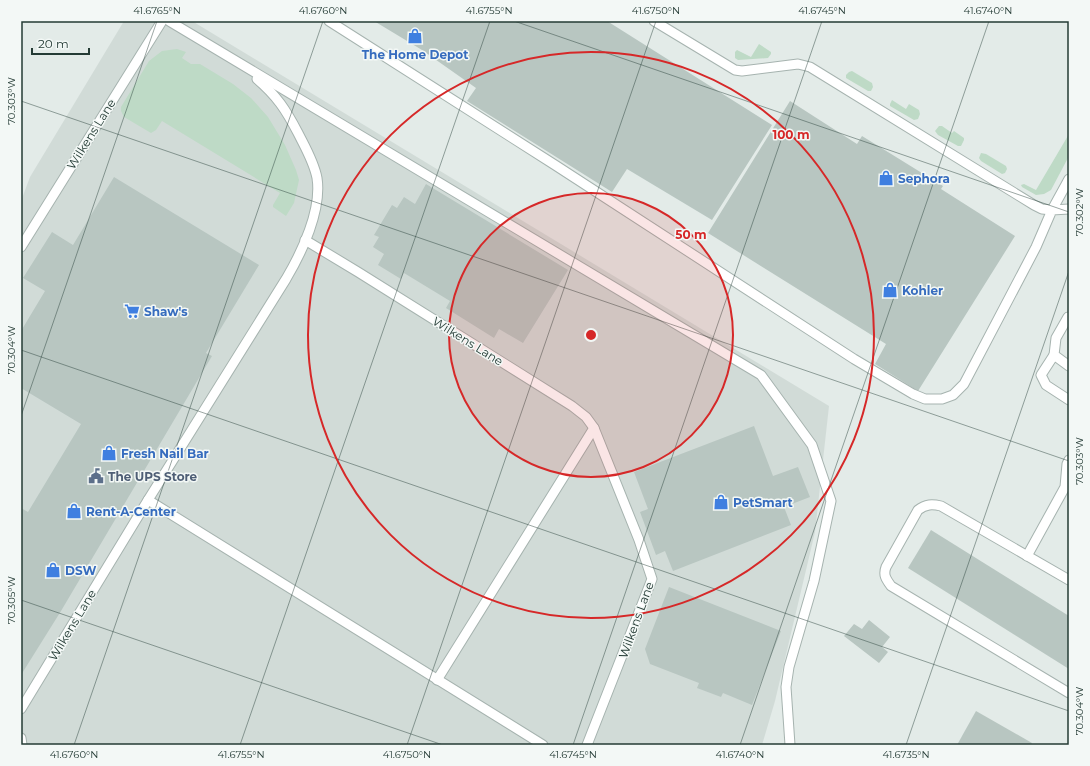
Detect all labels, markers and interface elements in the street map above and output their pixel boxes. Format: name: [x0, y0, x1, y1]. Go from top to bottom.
text: 41.6765°N: [133, 4, 181, 17]
text: 41.6760°N: [299, 4, 347, 17]
text: 41.6755°N: [465, 4, 513, 17]
text: 41.6750°N: [632, 4, 680, 17]
text: 41.6745°N: [798, 4, 846, 17]
text: 41.6740°N: [964, 4, 1012, 17]
shop icon: The Home Depot: [406, 27, 424, 45]
scale bar: [32, 30, 89, 56]
text: 20 m: [38, 36, 69, 51]
place label: The Home Depot: [362, 47, 469, 62]
text: 70.303°W: [5, 77, 18, 125]
street label: Wilkens Lane: [63, 96, 119, 172]
text: 100 m: [773, 127, 809, 142]
shop icon: Sephora: [877, 169, 895, 187]
place label: Sephora: [898, 171, 950, 186]
text: 70.302°W: [1073, 188, 1086, 236]
text: 50 m: [675, 227, 707, 242]
shop icon: Kohler: [881, 281, 899, 299]
place label: Kohler: [902, 283, 943, 298]
supermarket icon: Shaw's: [123, 302, 141, 320]
place label: Shaw's: [144, 304, 188, 319]
street label: Wilkens Lane: [430, 313, 506, 369]
text: 70.304°W: [5, 326, 18, 374]
centre of rings: [584, 328, 598, 342]
text: 70.303°W: [1073, 437, 1086, 485]
shop icon: Fresh Nail Bar: [100, 444, 118, 462]
place label: Fresh Nail Bar: [121, 446, 209, 461]
public building icon: The UPS Store: [87, 467, 105, 485]
place label: The UPS Store: [108, 469, 198, 484]
shop icon: PetSmart: [712, 493, 730, 511]
place label: PetSmart: [733, 495, 793, 510]
shop icon: Rent-A-Center: [65, 502, 83, 520]
place label: Rent-A-Center: [86, 504, 176, 519]
shop icon: DSW: [44, 561, 62, 579]
place label: DSW: [65, 563, 97, 578]
text: 70.305°W: [5, 576, 18, 624]
street label: Wilkens Lane: [615, 580, 657, 660]
street label: Wilkens Lane: [45, 587, 99, 663]
text: 70.304°W: [1073, 687, 1086, 735]
text: 41.6760°N: [50, 748, 98, 761]
text: 41.6755°N: [217, 748, 265, 761]
text: 41.6750°N: [383, 748, 431, 761]
text: 41.6745°N: [549, 748, 597, 761]
text: 41.6740°N: [716, 748, 764, 761]
text: 41.6735°N: [882, 748, 930, 761]

